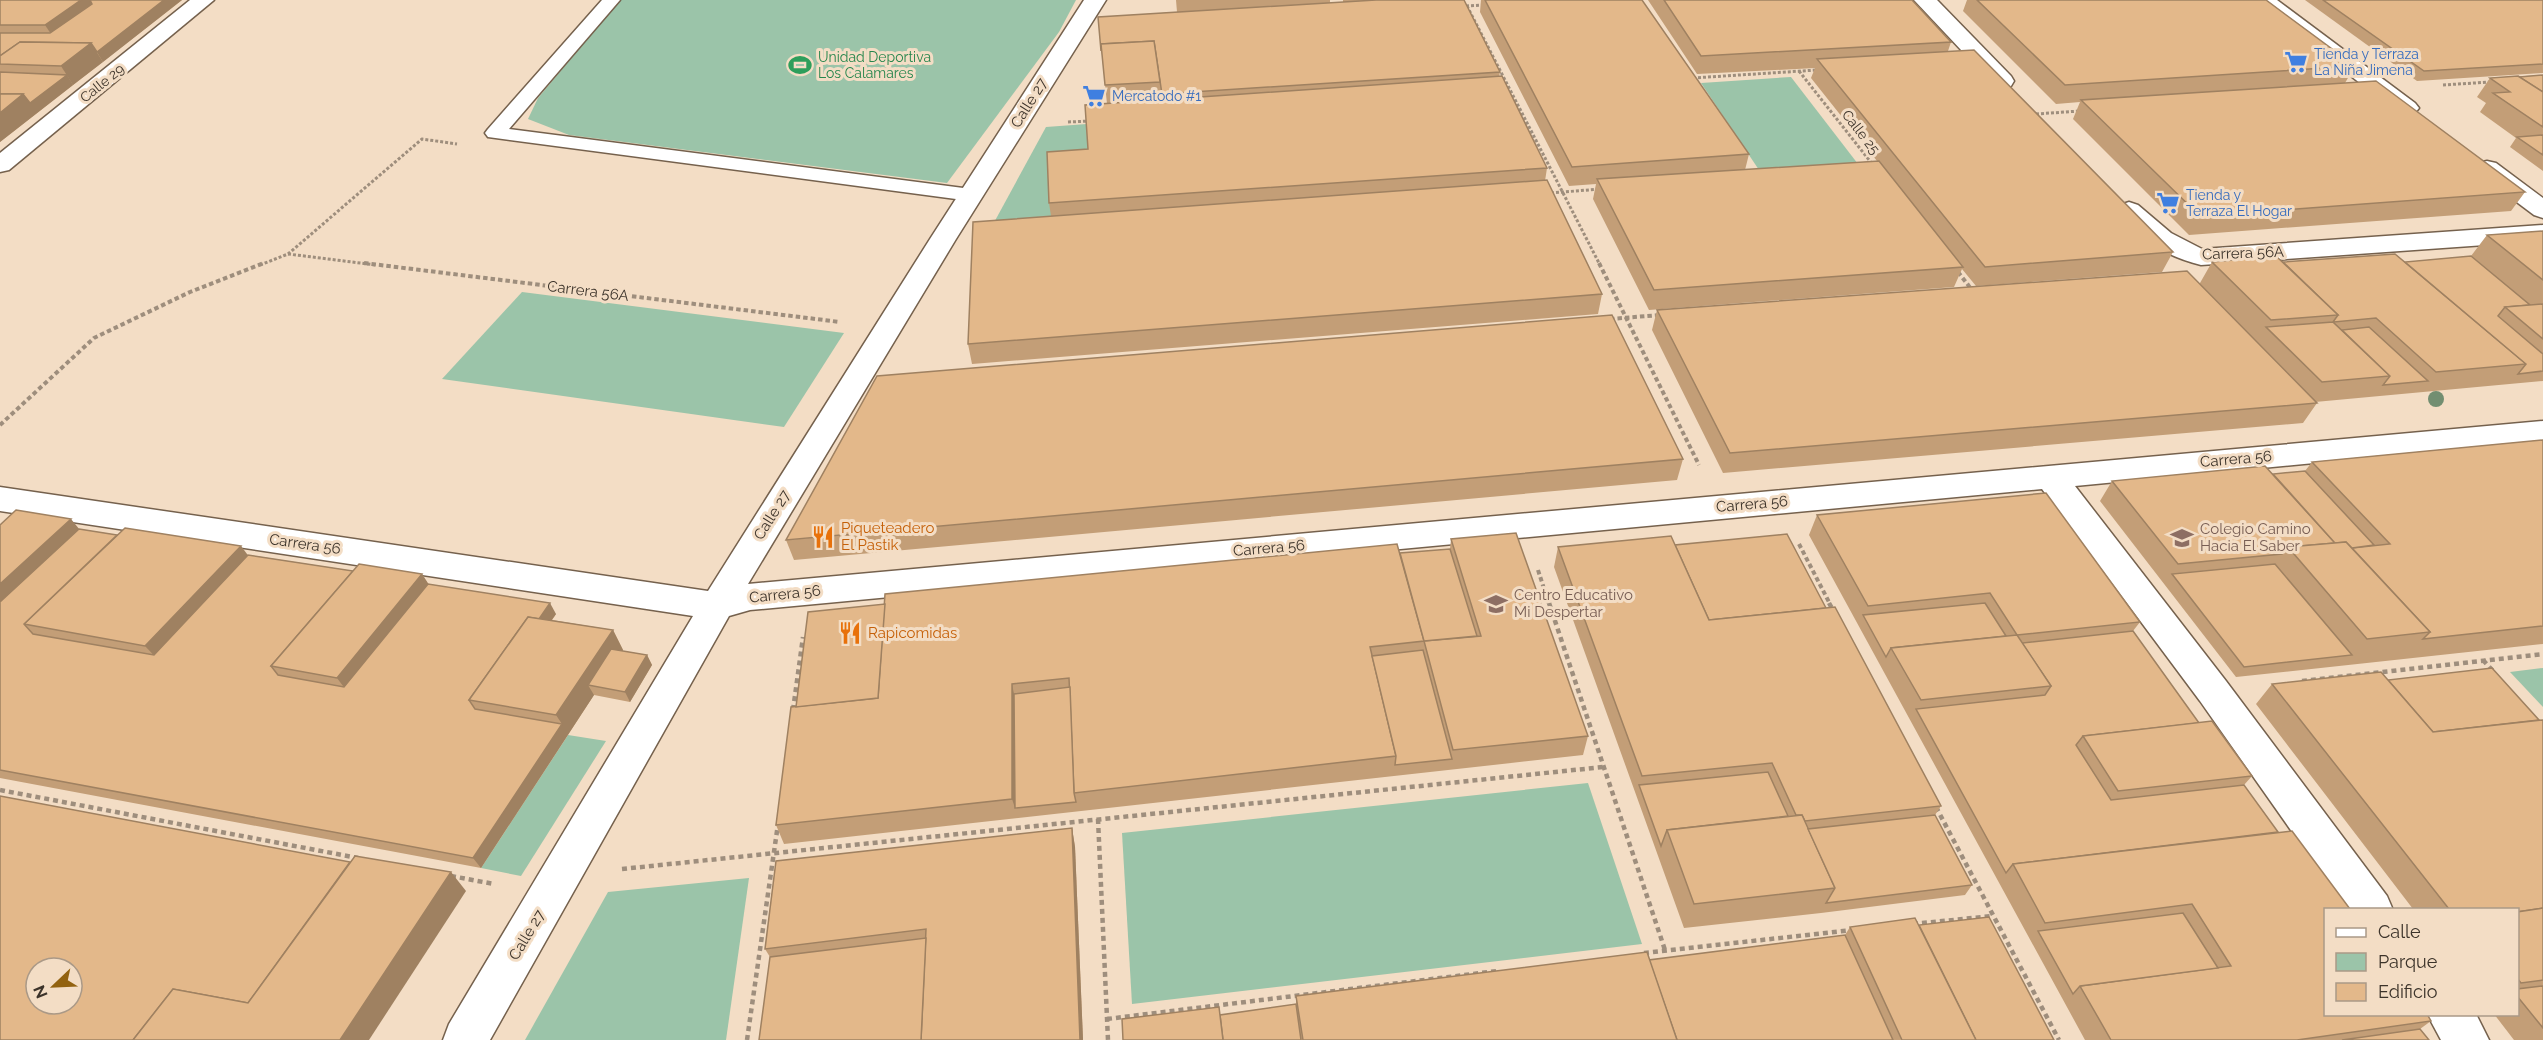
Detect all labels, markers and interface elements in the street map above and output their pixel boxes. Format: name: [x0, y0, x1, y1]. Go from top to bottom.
place label: Tienda y Terraza La Niña Jimena: [2314, 46, 2419, 78]
place label: Unidad Deportiva Los Calamares: [818, 49, 931, 81]
supermarket icon: Tienda y Terraza La Niña Jimena: [2283, 49, 2309, 75]
sports icon: Unidad Deportiva Los Calamares: [787, 52, 813, 78]
street label: Calle 29: [77, 60, 127, 106]
street label: Calle 27: [1007, 75, 1051, 131]
supermarket icon: Mercatodo #1: [1081, 83, 1107, 109]
place label: Mercatodo #1: [1112, 88, 1201, 104]
street label: Calle 25: [1839, 107, 1883, 158]
place label: Tienda y Terraza El Hogar: [2186, 187, 2292, 219]
supermarket icon: Tienda y Terraza El Hogar: [2155, 190, 2181, 216]
street label: Carrera 56A: [2202, 243, 2284, 263]
street label: Carrera 56A: [546, 277, 630, 305]
street label: Carrera 56: [2199, 447, 2273, 471]
street label: Calle 27: [750, 487, 794, 543]
street label: Carrera 56: [1715, 492, 1789, 516]
place label: Piqueteadero El Pastik: [841, 519, 935, 554]
place label: Colegio Camino Hacia El Saber: [2200, 520, 2311, 555]
restaurant icon: Piqueteadero El Pastik: [810, 524, 836, 550]
school or university icon: Colegio Camino Hacia El Saber: [2169, 525, 2195, 551]
street label: Carrera 56: [268, 530, 342, 558]
street label: Carrera 56: [1232, 536, 1306, 560]
street label: Carrera 56: [748, 581, 822, 607]
place label: Centro Educativo Mi Despertar: [1514, 586, 1633, 621]
school or university icon: Centro Educativo Mi Despertar: [1483, 591, 1509, 617]
restaurant icon: Rapicomidas: [837, 620, 863, 646]
place label: Rapicomidas: [868, 624, 957, 642]
street label: Calle 27: [505, 907, 549, 963]
legend: [2324, 908, 2519, 1016]
text: Calle: [2378, 921, 2421, 942]
text: Parque: [2378, 951, 2438, 972]
north arrow: [24, 956, 84, 1016]
text: Edificio: [2378, 981, 2438, 1002]
text: N: [30, 982, 52, 1001]

